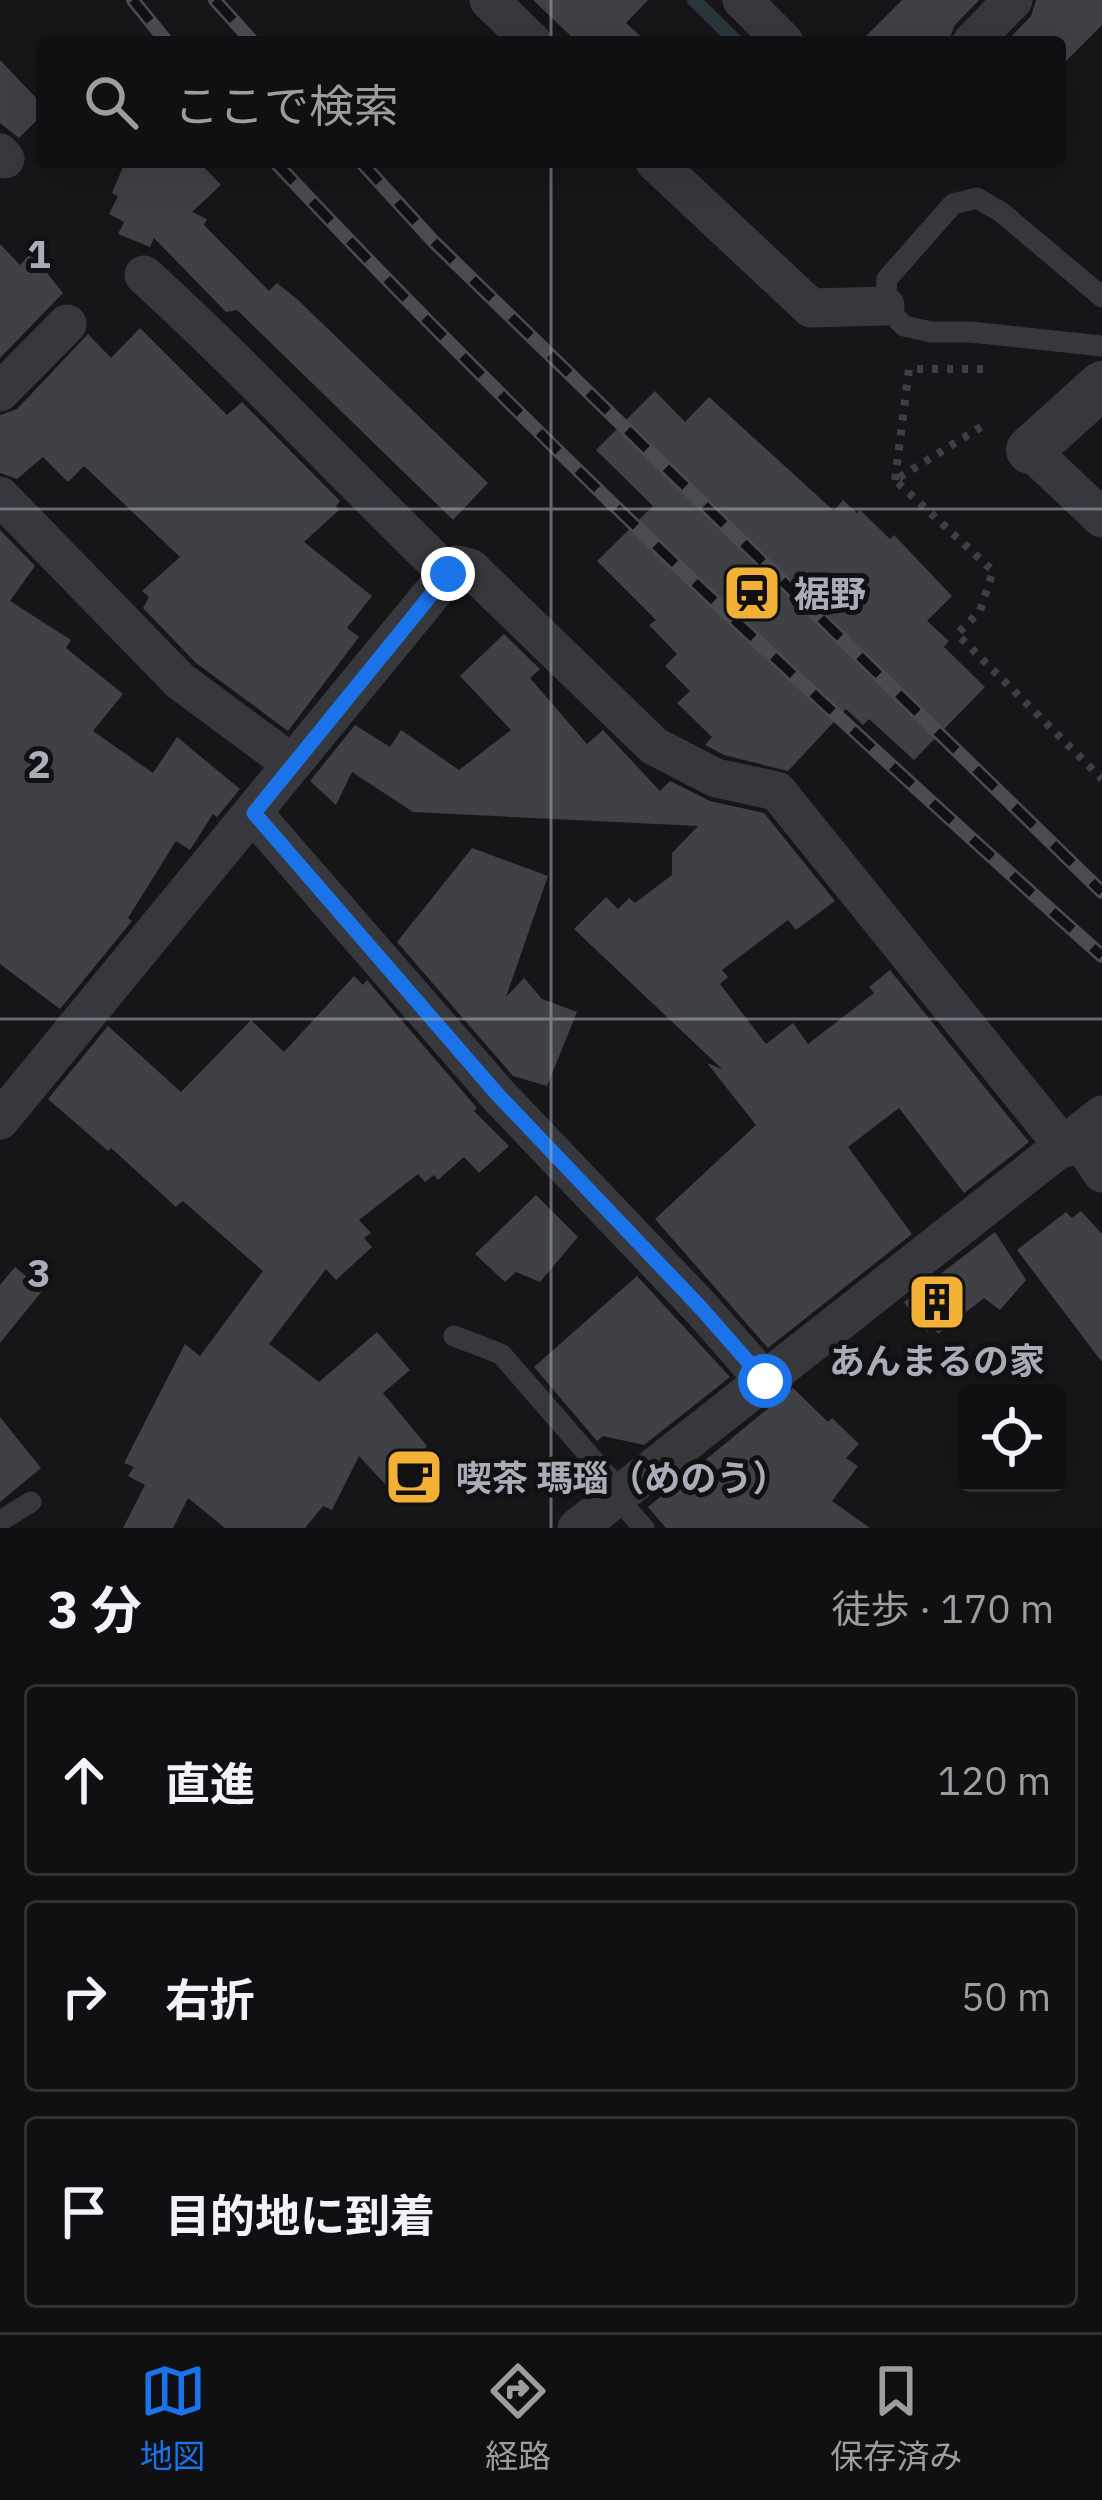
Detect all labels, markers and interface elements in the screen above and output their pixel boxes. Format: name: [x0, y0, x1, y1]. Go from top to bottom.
search box: [36, 36, 1066, 168]
icon: search: [78, 69, 144, 135]
text: ここで検索: [174, 76, 399, 134]
text: 1: [27, 228, 51, 279]
route end: [421, 547, 475, 601]
station icon: 裾野: [721, 562, 783, 624]
place label: 裾野: [794, 570, 866, 617]
text: 2: [27, 738, 51, 789]
text: 3: [27, 1247, 51, 1298]
building icon: あんまるの家: [906, 1271, 968, 1333]
place label: あんまるの家: [829, 1337, 1045, 1384]
route start: [738, 1354, 792, 1408]
map controls: [958, 1384, 1066, 1492]
button: locate: [958, 1384, 1066, 1492]
cafe icon: 喫茶 瑪瑙（めのう）: [383, 1446, 445, 1508]
place label: 喫茶 瑪瑙（めのう）: [456, 1454, 789, 1501]
text: 3 分: [48, 1576, 142, 1642]
text: 徒歩 · 170 m: [831, 1583, 1054, 1634]
icon: ahead: [51, 1747, 117, 1813]
text: 直進: [165, 1754, 255, 1812]
text: 120 m: [938, 1755, 1051, 1806]
icon: right: [51, 1963, 117, 2029]
text: 右折: [165, 1970, 255, 2028]
text: 50 m: [961, 1971, 1051, 2022]
icon: arrive: [51, 2179, 117, 2245]
text: 目的地に到着: [165, 2186, 435, 2244]
tab: 地図: [140, 2358, 206, 2478]
tab: 経路: [485, 2358, 551, 2478]
tab: 保存済み: [830, 2358, 962, 2478]

